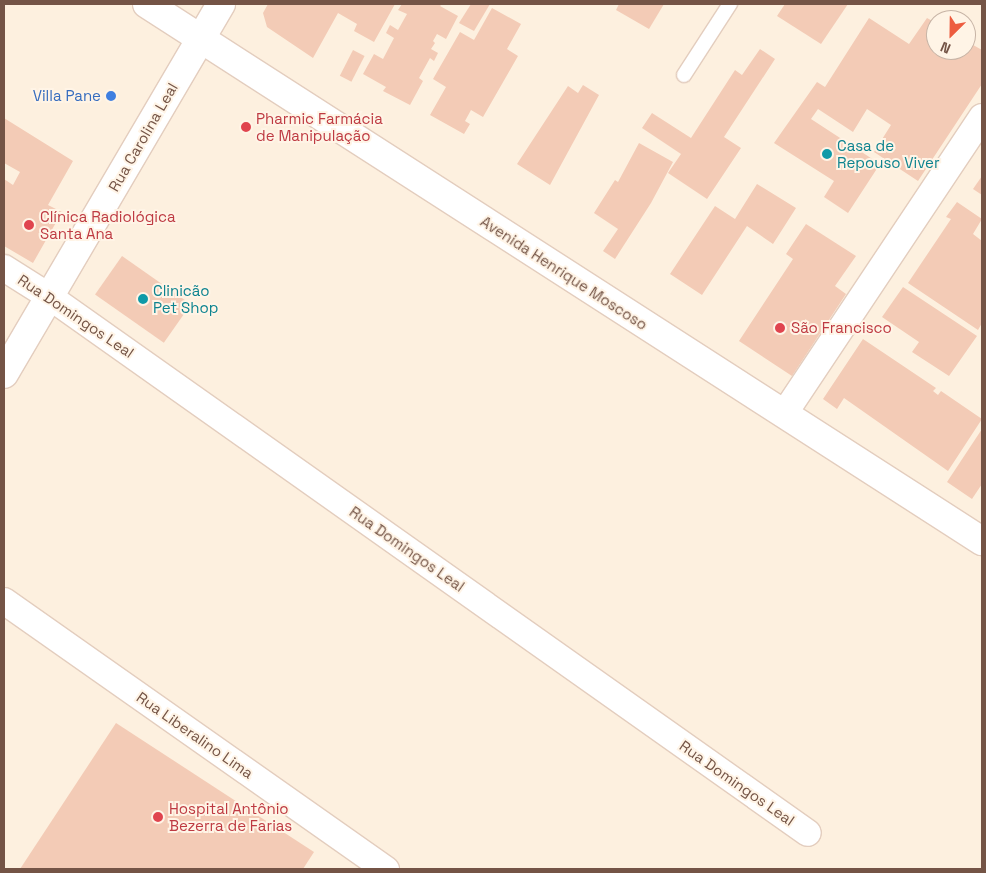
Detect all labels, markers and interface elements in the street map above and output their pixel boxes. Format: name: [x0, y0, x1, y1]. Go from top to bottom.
north arrow: [926, 10, 976, 60]
text: N: [938, 38, 953, 58]
street label: Rua Carolina Leal: [105, 80, 181, 194]
place label: Villa Pane: [33, 87, 101, 105]
marker: Villa Pane: [105, 90, 117, 102]
place label: Pharmic Farmácia de Manipulação: [256, 109, 383, 144]
marker: Pharmic Farmácia de Manipulação: [240, 121, 252, 133]
place label: Casa de Repouso Viver: [837, 136, 940, 171]
marker: Casa de Repouso Viver: [821, 148, 833, 160]
place label: Clínica Radiológica Santa Ana: [40, 207, 176, 242]
street label: Avenida Henrique Moscoso: [477, 212, 651, 334]
marker: Clínica Radiológica Santa Ana: [22, 218, 36, 232]
street label: Rua Domingos Leal: [15, 270, 137, 362]
place label: Clinicão Pet Shop: [153, 281, 218, 316]
marker: Clinicão Pet Shop: [137, 293, 149, 305]
place label: São Francisco: [791, 319, 892, 337]
marker: São Francisco: [773, 321, 787, 335]
street label: Rua Domingos Leal: [346, 503, 468, 595]
street label: Rua Liberalino Lima: [133, 688, 257, 782]
street label: Rua Domingos Leal: [676, 737, 798, 829]
place label: Hospital Antônio Bezerra de Farias: [169, 799, 292, 834]
marker: Hospital Antônio Bezerra de Farias: [151, 810, 165, 824]

